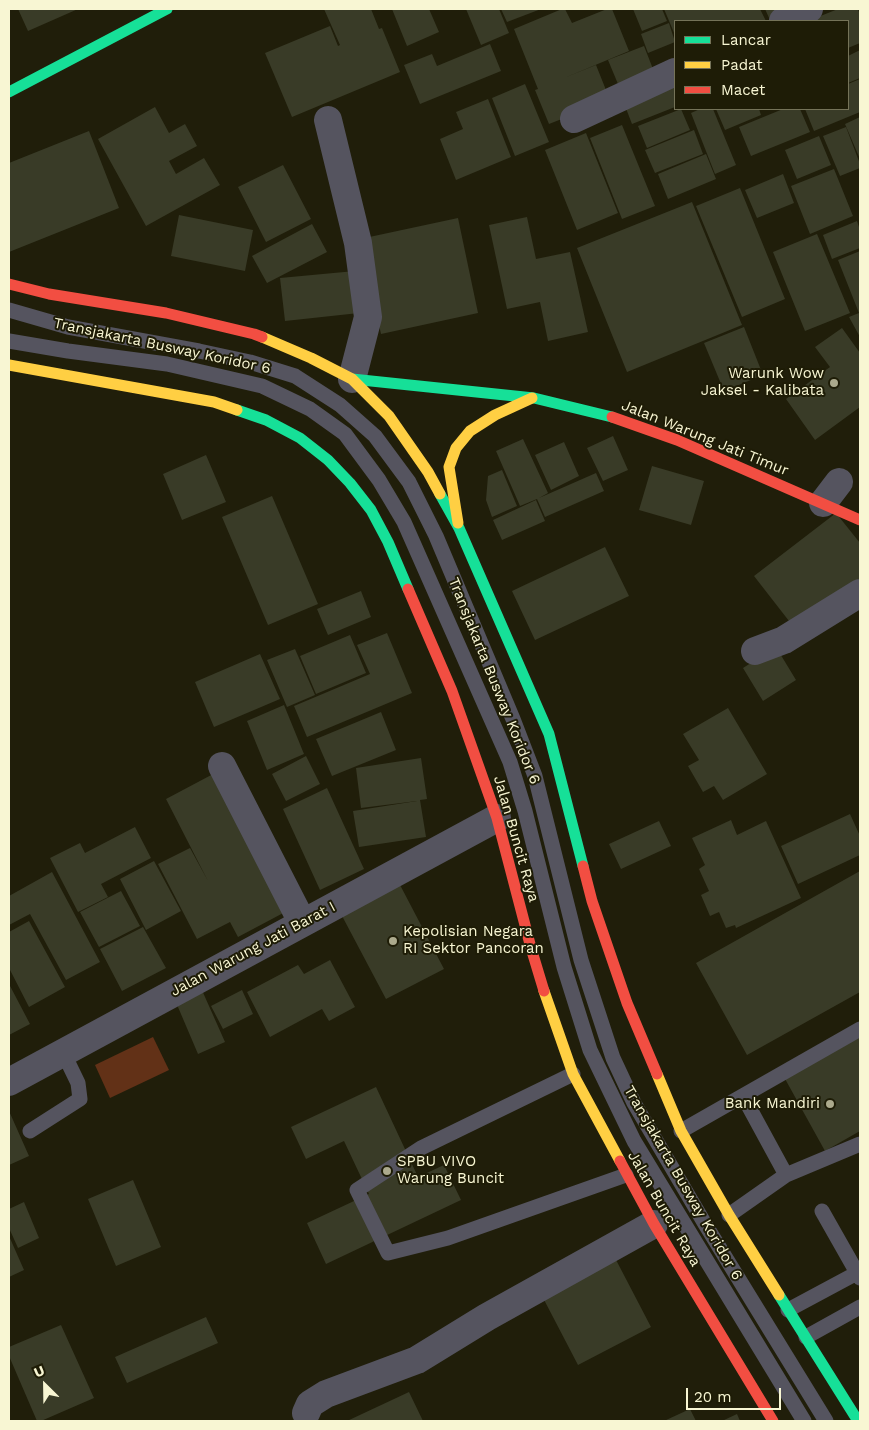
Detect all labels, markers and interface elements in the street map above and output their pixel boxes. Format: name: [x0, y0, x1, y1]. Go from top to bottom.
legend: [674, 20, 849, 110]
text: Lancar: [721, 31, 771, 49]
text: Padat: [721, 56, 763, 74]
text: Macet: [721, 81, 765, 99]
street label: Transjakarta Busway Koridor 6: [52, 314, 272, 378]
place label: Warunk Wow Jaksel - Kalibata: [701, 365, 824, 400]
marker: Warunk Wow Jaksel - Kalibata: [828, 377, 840, 389]
street label: Jalan Warung Jati Timur: [619, 396, 791, 480]
street label: Transjakarta Busway Koridor 6: [444, 575, 544, 787]
street label: Jalan Buncit Raya: [489, 774, 543, 904]
street label: Jalan Warung Jati Barat I: [167, 898, 339, 1000]
place label: Kepolisian Negara RI Sektor Pancoran: [403, 923, 544, 958]
marker: Kepolisian Negara RI Sektor Pancoran: [387, 935, 399, 947]
street label: Transjakarta Busway Koridor 6: [620, 1083, 746, 1283]
place label: Bank Mandiri: [725, 1095, 820, 1113]
marker: Bank Mandiri: [824, 1098, 836, 1110]
street label: Jalan Buncit Raya: [624, 1148, 704, 1270]
place label: SPBU VIVO Warung Buncit: [397, 1153, 504, 1188]
marker: SPBU VIVO Warung Buncit: [381, 1165, 393, 1177]
north arrow: [20, 1360, 70, 1410]
text: U: [31, 1362, 47, 1381]
scale bar: [689, 1378, 784, 1410]
text: 20 m: [694, 1388, 732, 1406]

